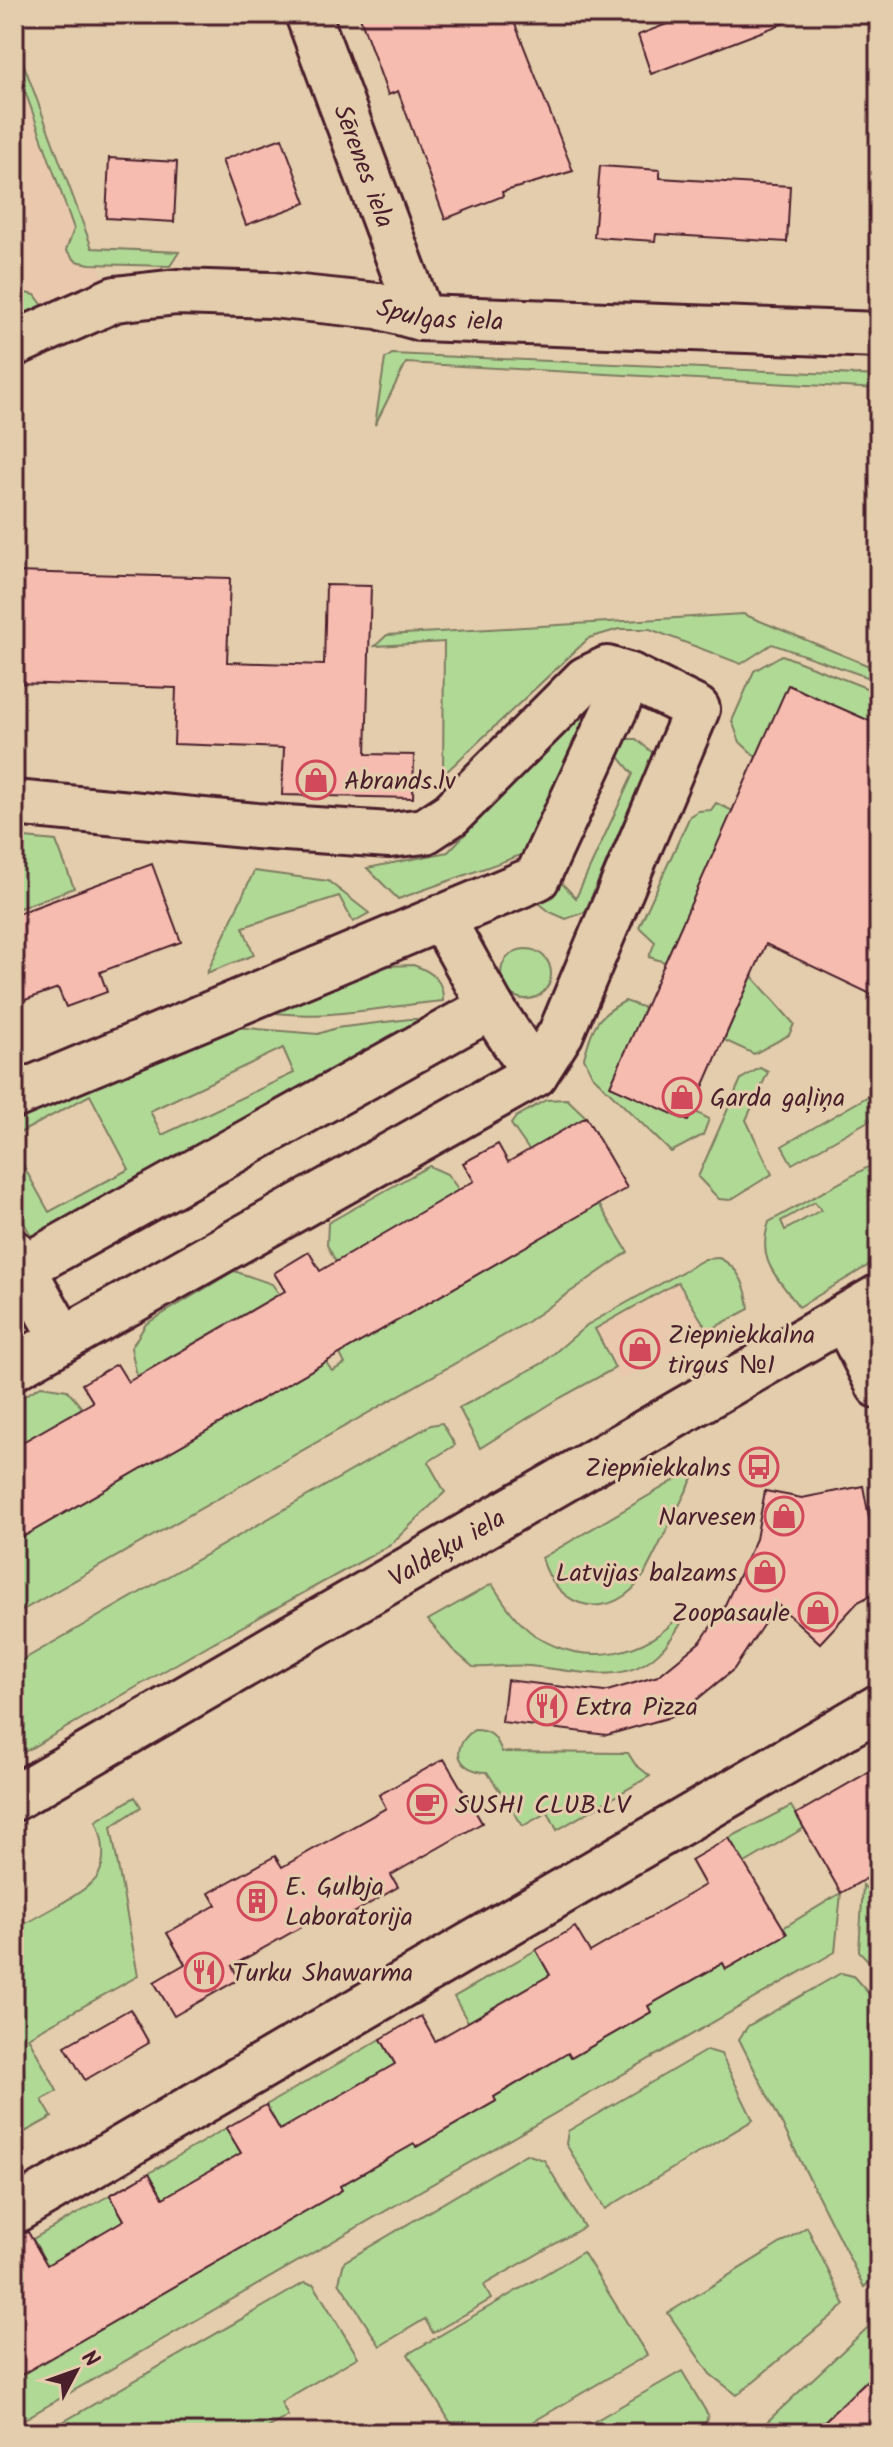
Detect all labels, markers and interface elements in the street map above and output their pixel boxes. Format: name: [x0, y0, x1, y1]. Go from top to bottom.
street label: Sērenes iela: [320, 99, 405, 234]
street label: Spulgas iela: [371, 288, 504, 344]
shop icon: Abrands.lv: [295, 759, 337, 801]
place label: Abrands.lv: [344, 761, 457, 803]
shop icon: Garda gaļiņa: [661, 1076, 703, 1118]
place label: Garda gaļiņa: [710, 1078, 845, 1120]
place label: Ziepniekkalna tirgus №1: [668, 1315, 815, 1387]
shop icon: Ziepniekkalna tirgus №1: [619, 1328, 661, 1370]
bus stop icon: Ziepniekkalns: [738, 1446, 780, 1488]
place label: Ziepniekkalns: [585, 1448, 731, 1490]
shop icon: Narvesen: [763, 1495, 805, 1537]
place label: Narvesen: [658, 1497, 756, 1539]
street label: Valdeķu iela: [381, 1499, 514, 1600]
shop icon: Latvijas balzams: [744, 1551, 786, 1593]
place label: Latvijas balzams: [555, 1553, 737, 1595]
shop icon: Zoopasaule: [797, 1591, 839, 1633]
place label: Zoopasaule: [672, 1593, 790, 1635]
restaurant icon: Extra Pizza: [526, 1685, 568, 1727]
place label: Extra Pizza: [575, 1687, 698, 1729]
cafe icon: SUSHI CLUB.LV: [406, 1783, 448, 1825]
place label: SUSHI CLUB.LV: [455, 1785, 632, 1827]
place label: E. Gulbja Laboratorija: [285, 1867, 413, 1939]
building icon: E. Gulbja Laboratorija: [236, 1880, 278, 1922]
restaurant icon: Turku Shawarma: [183, 1951, 225, 1993]
place label: Turku Shawarma: [232, 1953, 413, 1995]
north arrow: [36, 2331, 116, 2411]
text: N: [71, 2343, 107, 2376]

